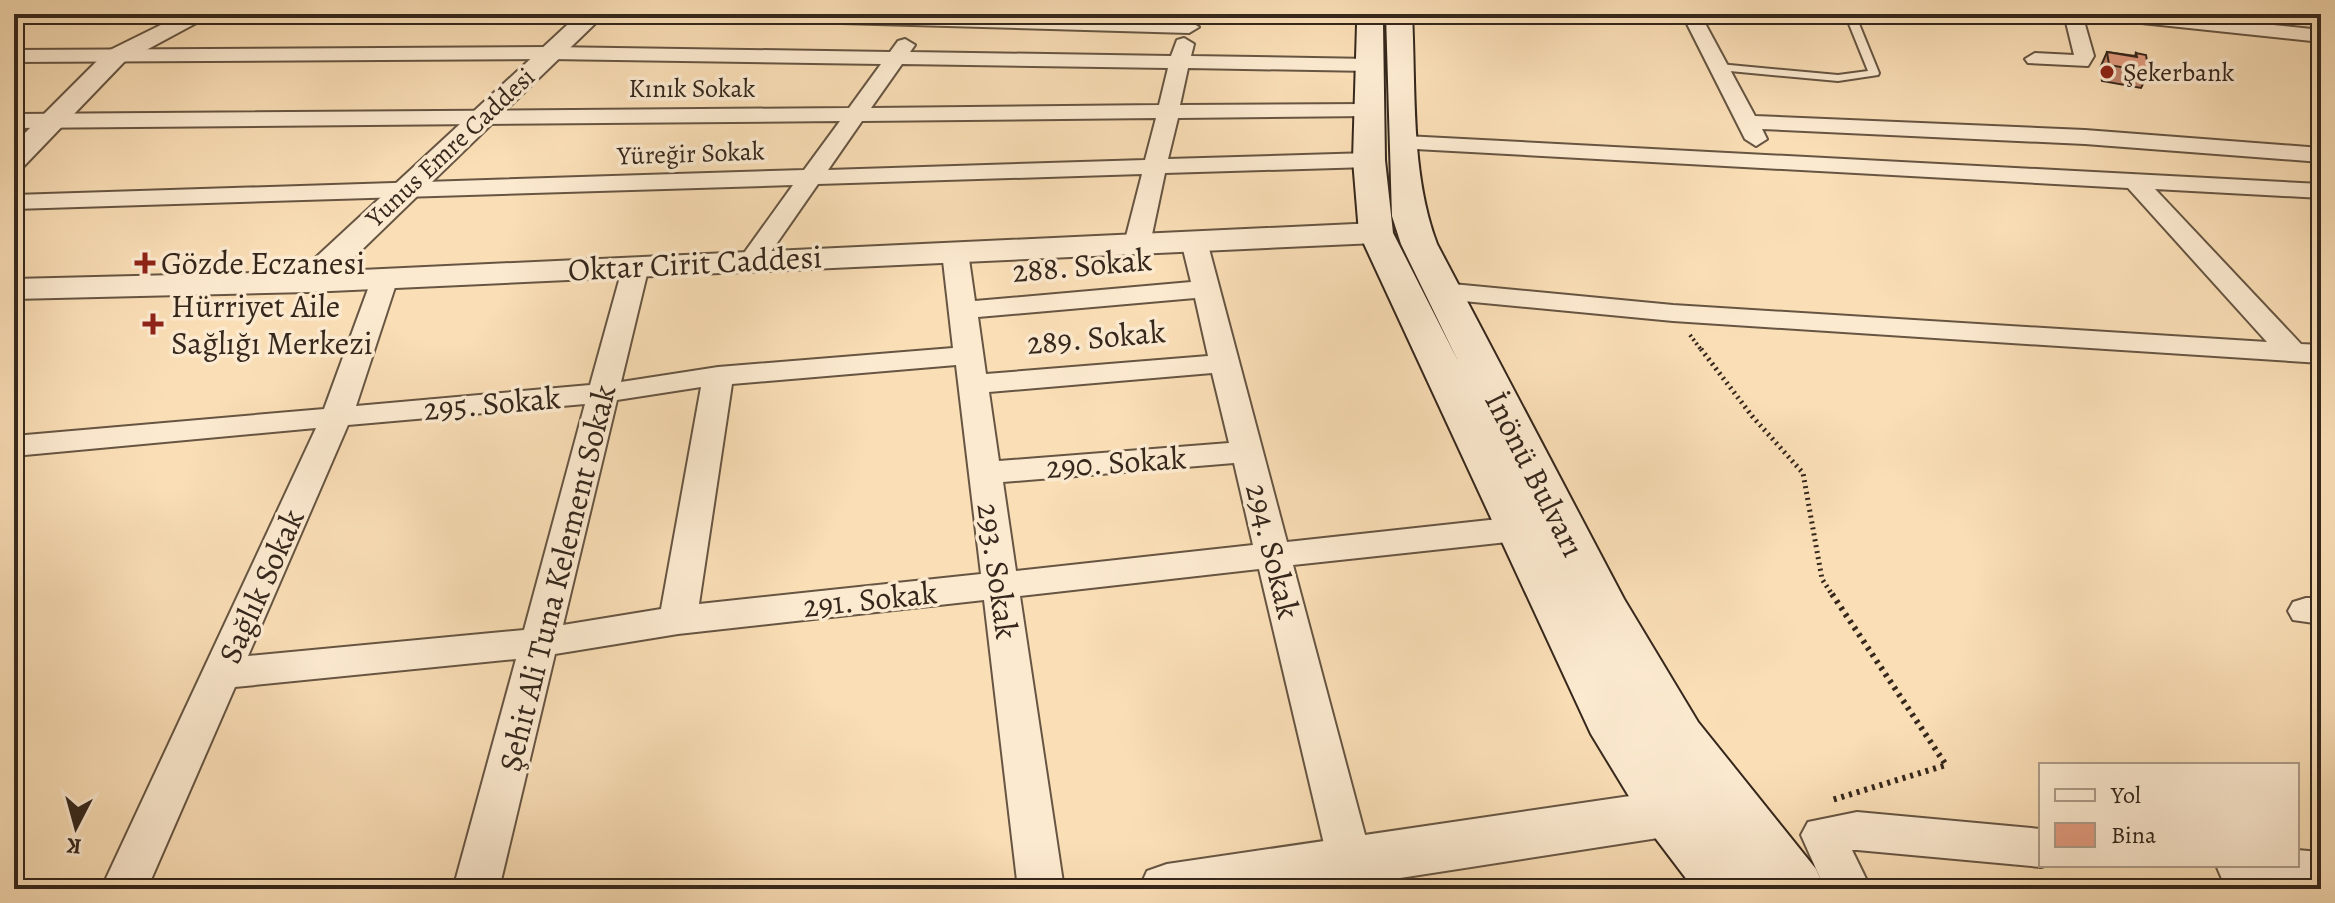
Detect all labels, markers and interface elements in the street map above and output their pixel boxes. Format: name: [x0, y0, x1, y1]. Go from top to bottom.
place label: Şekerbank: [2123, 55, 2234, 90]
street label: Yunus Emre Caddesi: [357, 60, 543, 236]
marker: Şekerbank: [2098, 63, 2116, 81]
street label: Kınık Sokak: [629, 71, 756, 106]
street label: Yüreğir Sokak: [616, 133, 765, 174]
street label: Oktar Cirit Caddesi: [567, 234, 823, 292]
street label: 288. Sokak: [1010, 237, 1154, 293]
place label: Gözde Eczanesi: [161, 241, 365, 285]
marker: Gözde Eczanesi: [136, 254, 154, 272]
place label: Hürriyet Aile Sağlığı Merkezi: [171, 284, 373, 365]
street label: 289. Sokak: [1025, 309, 1167, 365]
marker: Hürriyet Aile Sağlığı Merkezi: [142, 313, 164, 335]
street label: 295. Sokak: [422, 375, 562, 431]
street label: Şehit Ali Tuna Kelement Sokak: [488, 380, 626, 776]
street label: İnönü Bulvarı: [1475, 384, 1595, 564]
street label: 290. Sokak: [1044, 435, 1188, 489]
street label: 294. Sokak: [1235, 479, 1311, 623]
street label: 293. Sokak: [967, 500, 1029, 642]
street label: Sağlık Sokak: [207, 502, 315, 670]
street label: 291. Sokak: [801, 570, 939, 628]
legend: [2039, 763, 2299, 867]
text: Yol: [2110, 779, 2141, 811]
north arrow: [36, 787, 116, 867]
text: Bina: [2111, 819, 2157, 851]
text: K: [65, 830, 83, 862]

